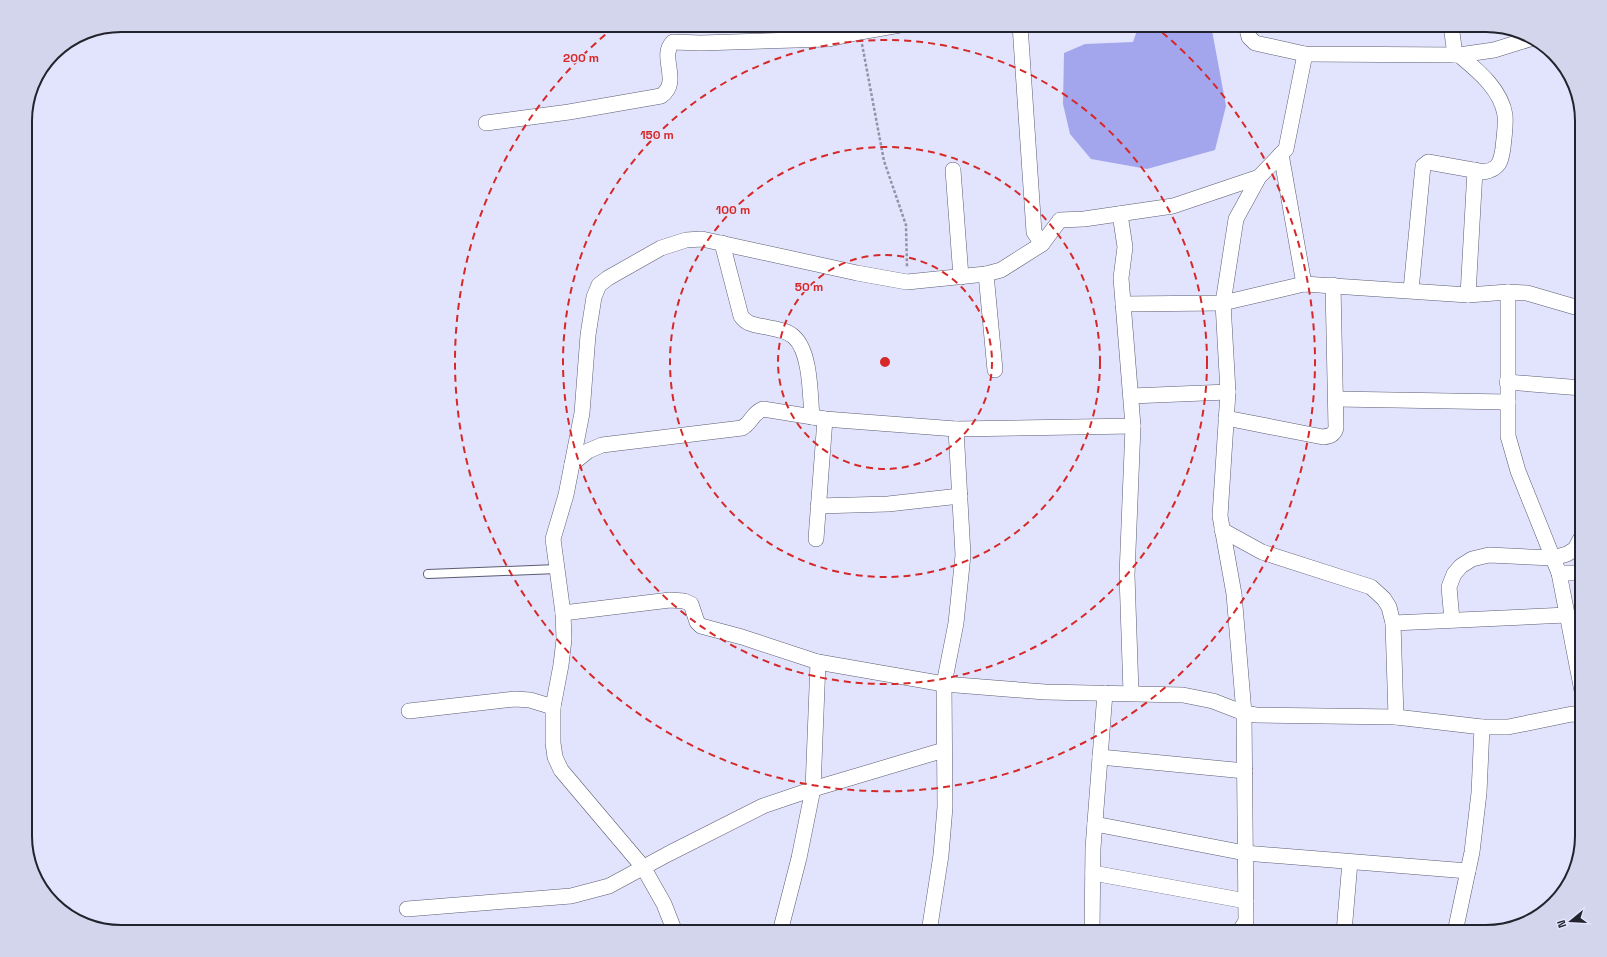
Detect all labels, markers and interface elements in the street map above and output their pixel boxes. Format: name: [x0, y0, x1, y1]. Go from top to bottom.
text: 200 m: [563, 50, 599, 66]
text: 150 m: [640, 127, 674, 143]
text: 100 m: [716, 202, 750, 218]
text: 50 m: [795, 279, 823, 295]
centre of rings: [878, 355, 892, 369]
north arrow: [1551, 901, 1591, 941]
text: N: [1554, 918, 1569, 930]

